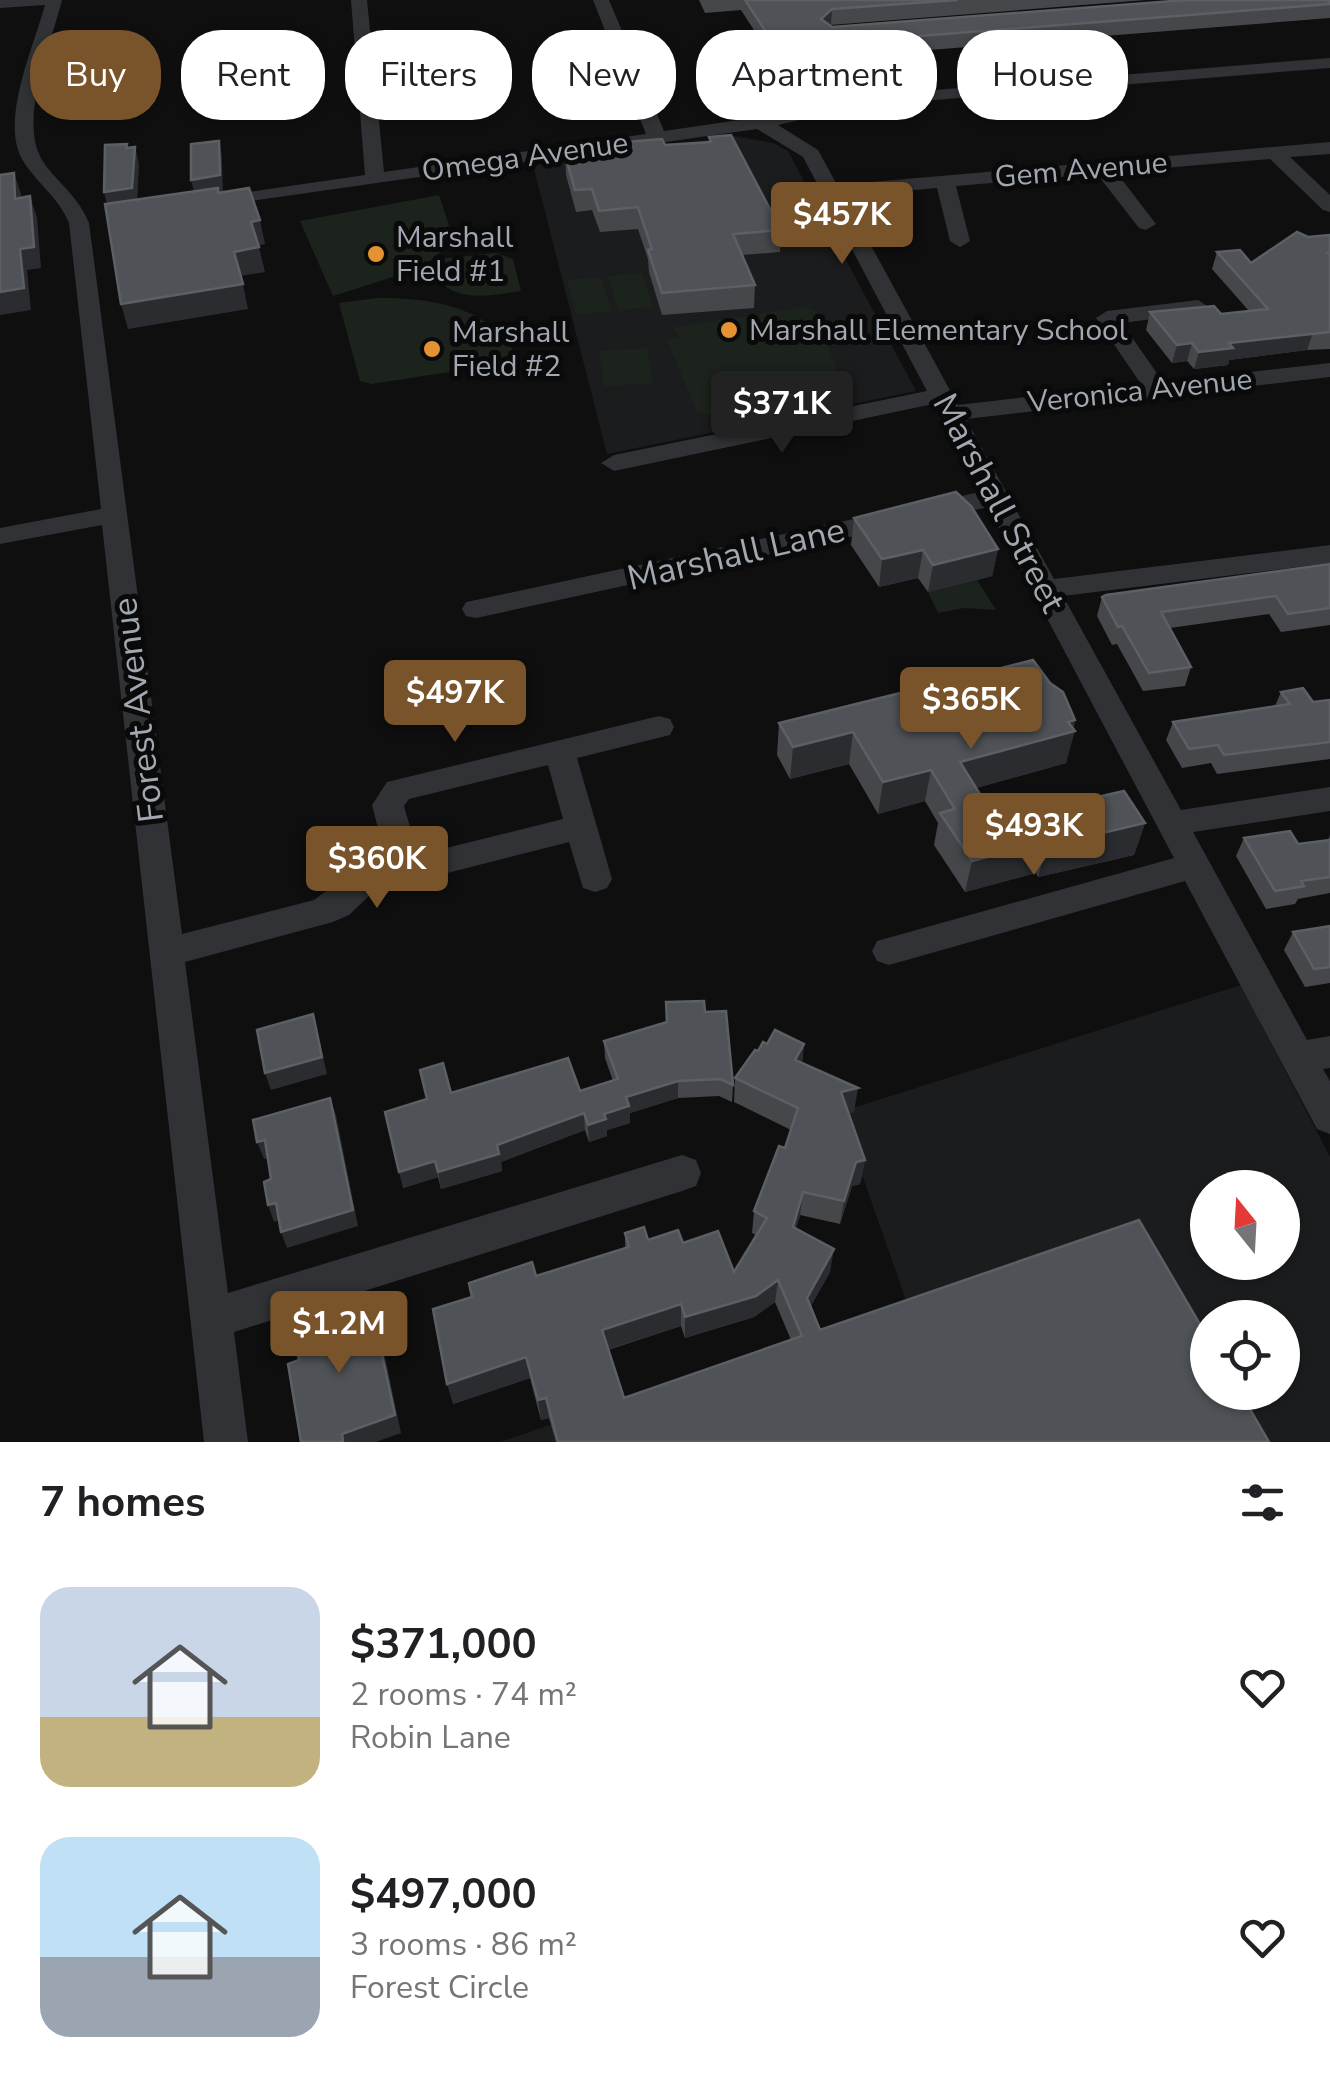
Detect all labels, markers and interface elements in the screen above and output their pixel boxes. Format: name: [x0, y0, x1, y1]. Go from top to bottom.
chip: Buy: [30, 30, 161, 120]
chip: Rent: [181, 30, 325, 120]
chip: Filters: [345, 30, 512, 120]
chip: New: [532, 30, 676, 120]
chip: Apartment: [696, 30, 937, 120]
chip: House: [957, 30, 1128, 120]
street label: Omega Avenue: [419, 122, 631, 192]
street label: Gem Avenue: [993, 142, 1169, 198]
pin: $457K: [772, 182, 912, 267]
text: $457K: [793, 193, 891, 236]
place label: Marshall Field #1: [396, 217, 513, 292]
marker: Marshall Field #1: [365, 243, 387, 265]
place label: Marshall Elementary School: [749, 310, 1128, 351]
place label: Marshall Field #2: [452, 312, 569, 387]
marker: Marshall Elementary School: [718, 319, 740, 341]
marker: Marshall Field #2: [421, 338, 443, 360]
street label: Veronica Avenue: [1025, 359, 1254, 423]
pin: $371K: [712, 371, 852, 456]
text: $371K: [733, 382, 831, 425]
street label: Marshall Street: [922, 385, 1077, 621]
street label: Marshall Lane: [623, 506, 849, 602]
street label: Forest Avenue: [101, 595, 175, 825]
pin: $497K: [385, 660, 525, 745]
pin: $365K: [901, 667, 1041, 752]
text: $497K: [406, 671, 504, 714]
text: $365K: [922, 678, 1020, 721]
pin: $493K: [964, 793, 1104, 878]
text: $493K: [985, 804, 1083, 847]
pin: $360K: [307, 826, 447, 911]
text: $360K: [328, 837, 426, 880]
north arrow: [1190, 1170, 1300, 1280]
map controls: [1190, 1170, 1300, 1410]
pin: $1.2M: [269, 1291, 409, 1376]
button: locate: [1190, 1300, 1300, 1410]
text: $1.2M: [292, 1302, 386, 1345]
text: 7 homes: [40, 1474, 205, 1531]
icon: filters: [1235, 1475, 1290, 1530]
text: $371,000: [350, 1616, 537, 1673]
icon: home: [120, 1627, 240, 1747]
icon: heart: [1235, 1660, 1290, 1715]
text: 2 rooms · 74 m²: [350, 1673, 577, 1716]
text: Robin Lane: [350, 1716, 511, 1759]
text: $497,000: [350, 1866, 537, 1923]
icon: home: [120, 1877, 240, 1997]
icon: heart: [1235, 1910, 1290, 1965]
text: 3 rooms · 86 m²: [350, 1923, 577, 1966]
text: Forest Circle: [350, 1966, 529, 2009]

